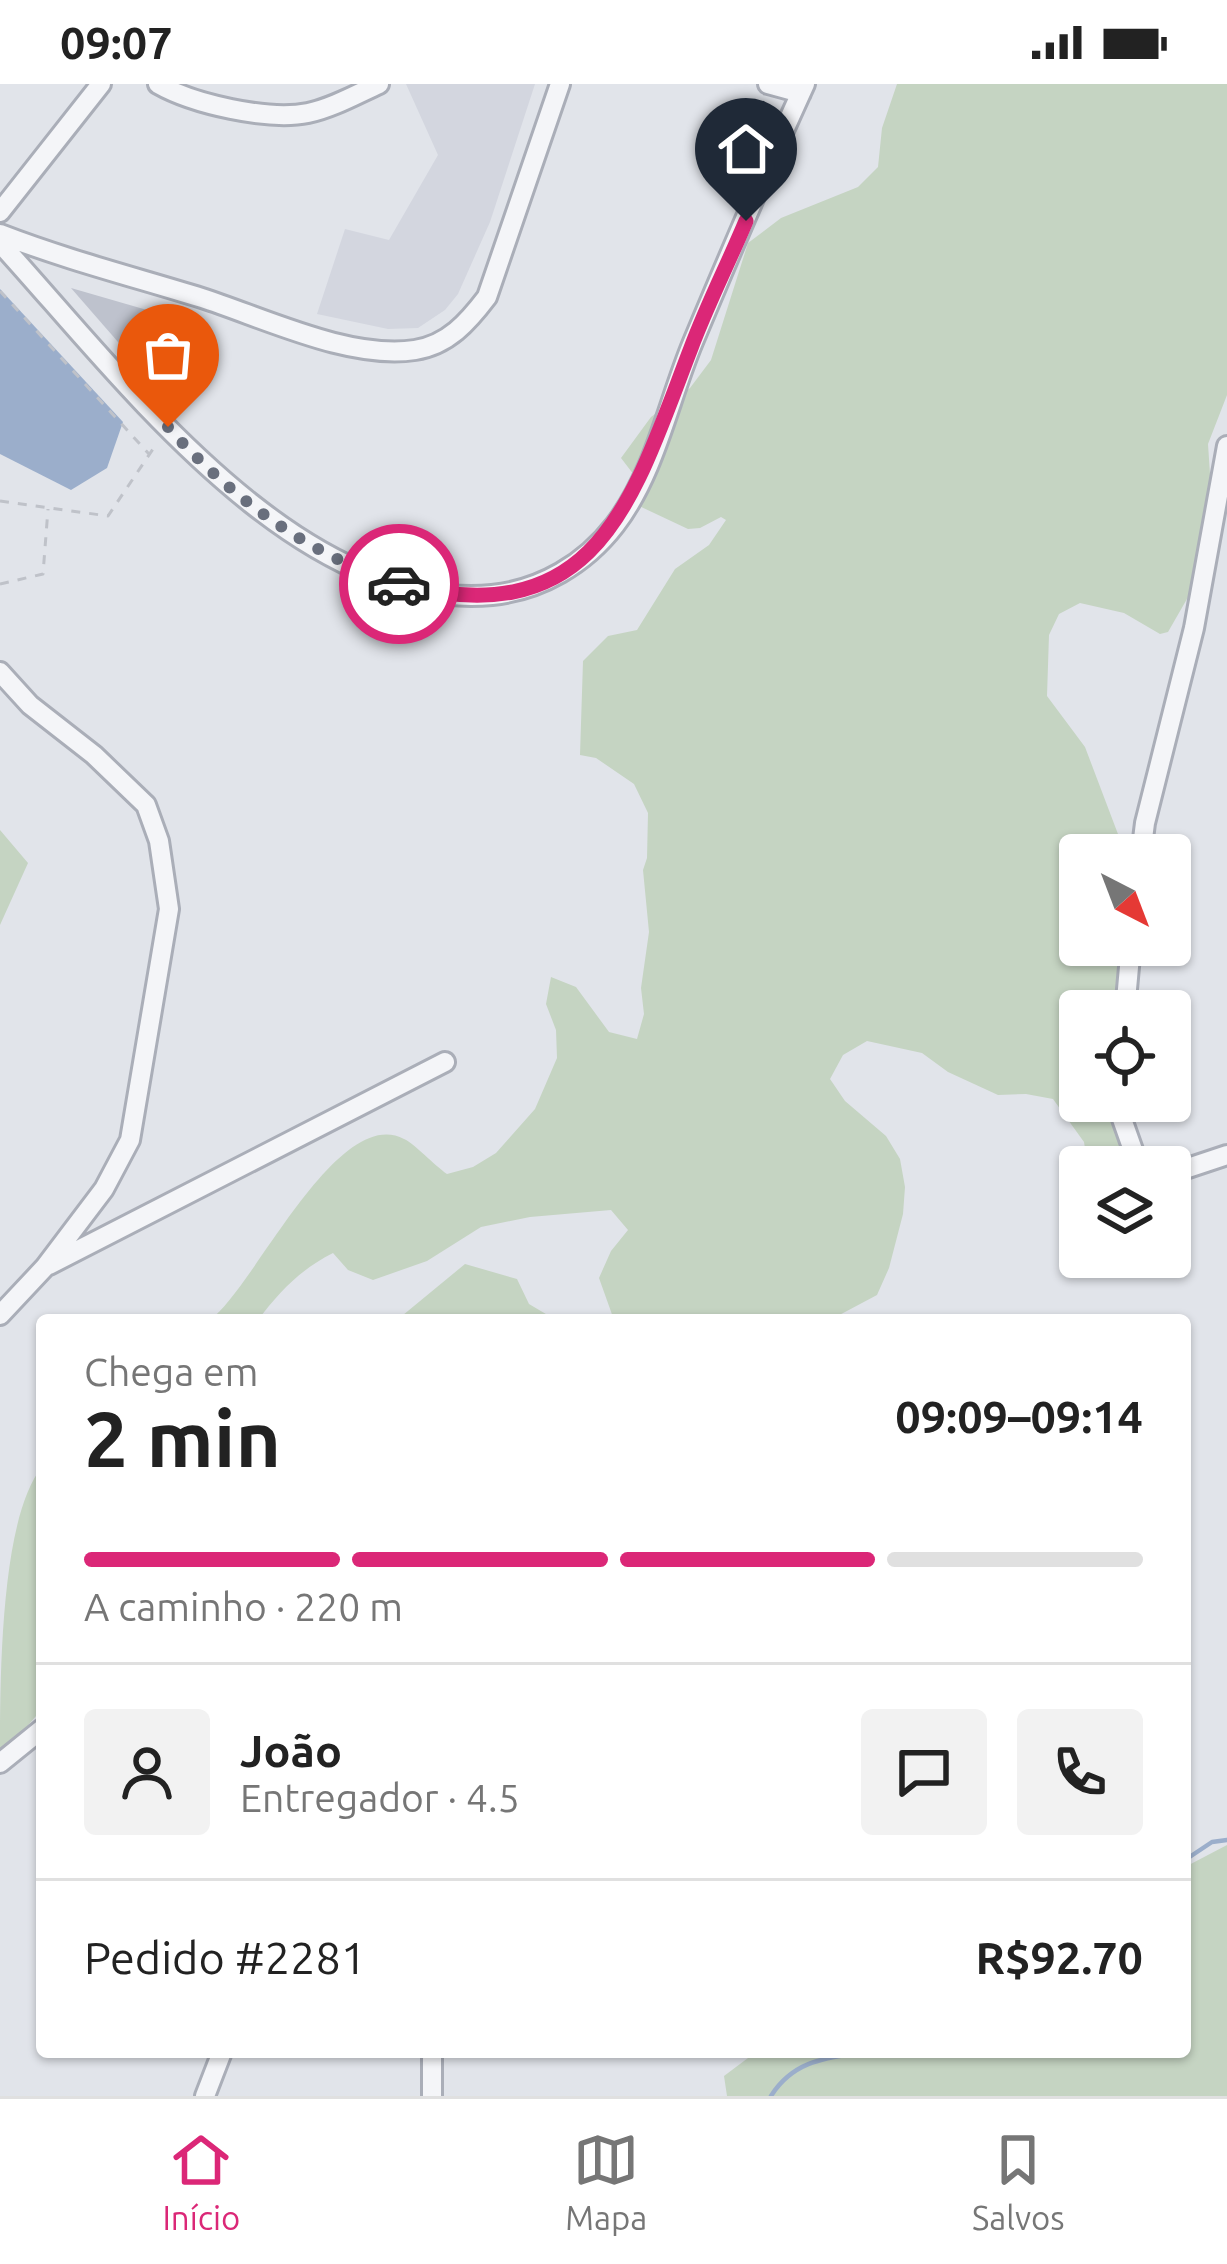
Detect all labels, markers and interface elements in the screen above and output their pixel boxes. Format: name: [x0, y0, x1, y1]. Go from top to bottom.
text: 09:07: [60, 17, 173, 68]
pin: [695, 98, 797, 221]
icon: home: [713, 116, 779, 182]
pin: [117, 304, 219, 427]
icon: bag: [135, 322, 201, 388]
courier: [339, 524, 459, 644]
icon: car: [366, 551, 432, 617]
north arrow: [1059, 834, 1191, 966]
map controls: [1059, 834, 1191, 1278]
button: locate: [1059, 990, 1191, 1122]
button: layers: [1059, 1146, 1191, 1278]
text: Chega em: [84, 1350, 258, 1393]
text: 09:09–09:14: [895, 1391, 1143, 1442]
text: 2 min: [84, 1394, 281, 1482]
text: A caminho · 220 m: [84, 1585, 403, 1628]
button: person: [84, 1709, 210, 1835]
button: chat: [861, 1709, 987, 1835]
button: phone: [1017, 1709, 1143, 1835]
text: João: [240, 1725, 342, 1776]
text: Entregador · 4.5: [240, 1776, 520, 1819]
text: Pedido #2281: [84, 1932, 366, 1983]
text: R$92.70: [976, 1932, 1143, 1983]
tab: Início: [162, 2127, 240, 2236]
tab: Mapa: [565, 2127, 647, 2236]
tab: Salvos: [972, 2127, 1065, 2236]

